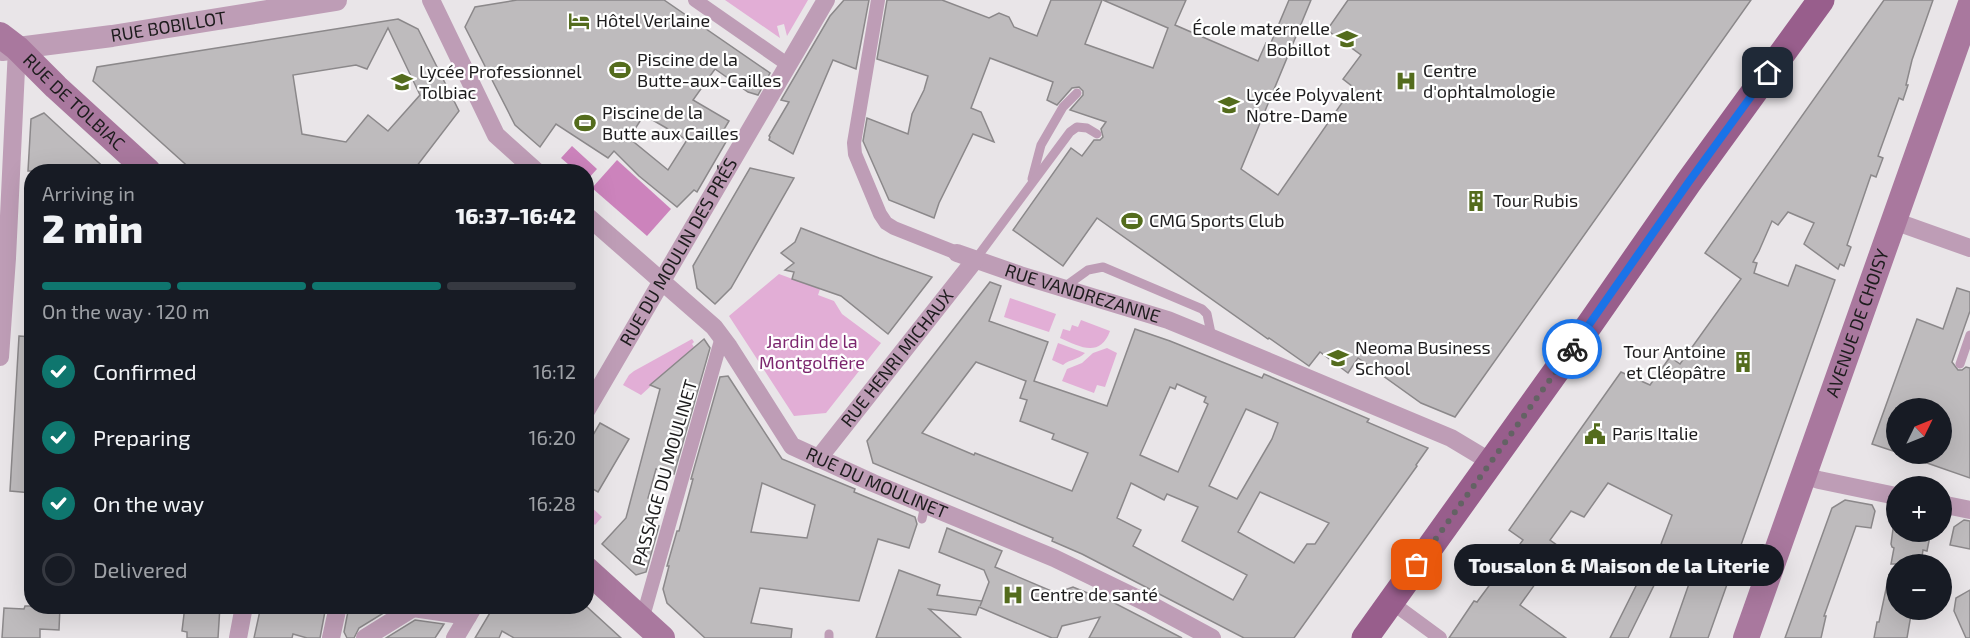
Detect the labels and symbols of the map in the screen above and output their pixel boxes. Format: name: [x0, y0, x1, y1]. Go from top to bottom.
street label: RUE BOBILLOT: [109, 6, 228, 46]
hotel icon: Hôtel Verlaine: [567, 9, 591, 33]
place label: Hôtel Verlaine: [596, 9, 710, 31]
place label: École maternelle Bobillot: [1192, 17, 1330, 60]
school or university icon: École maternelle Bobillot: [1335, 27, 1359, 51]
pin: [1742, 47, 1793, 98]
place label: Piscine de la Butte-aux-Cailles: [637, 48, 781, 91]
street label: RUE DE TOLBIAC: [19, 49, 130, 155]
sports icon: Piscine de la Butte-aux-Cailles: [608, 58, 632, 82]
place label: Centre d'ophtalmologie: [1423, 59, 1556, 102]
place label: Lycée Professionnel Tolbiac: [419, 60, 582, 103]
hospital icon: Centre d'ophtalmologie: [1394, 69, 1418, 93]
school or university icon: Lycée Professionnel Tolbiac: [390, 70, 414, 94]
place label: Lycée Polyvalent Notre-Dame: [1246, 83, 1382, 126]
school or university icon: Lycée Polyvalent Notre-Dame: [1217, 93, 1241, 117]
place label: Piscine de la Butte aux Cailles: [602, 101, 739, 144]
sports icon: Piscine de la Butte aux Cailles: [573, 111, 597, 135]
street label: RUE DU MOULIN DES PRÉS: [615, 154, 741, 349]
building icon: Tour Rubis: [1464, 189, 1488, 213]
place label: Tour Rubis: [1493, 189, 1578, 211]
sports icon: CMG Sports Club: [1120, 209, 1144, 233]
place label: CMG Sports Club: [1149, 209, 1285, 231]
street label: AVENUE DE CHOISY: [1820, 245, 1893, 400]
street label: RUE VANDREZANNE: [1002, 259, 1163, 327]
street label: RUE HENRI MICHAUX: [836, 285, 957, 431]
courier: [1542, 319, 1602, 379]
park label: Jardin de la Montgolfière: [759, 330, 865, 373]
place label: Neoma Business School: [1355, 336, 1491, 379]
place label: Tour Antoine et Cléopâtre: [1623, 340, 1726, 383]
school or university icon: Neoma Business School: [1326, 346, 1350, 370]
building icon: Tour Antoine et Cléopâtre: [1731, 350, 1755, 374]
street label: PASSAGE DU MOULINET: [627, 376, 701, 568]
north arrow: [1886, 398, 1952, 464]
public building icon: Paris Italie: [1583, 422, 1607, 446]
place label: Paris Italie: [1612, 422, 1698, 444]
street label: RUE DU MOULINET: [803, 442, 952, 523]
pin: [1391, 539, 1442, 590]
callout: Tousalon & Maison de la Literie: [1453, 544, 1783, 586]
hospital icon: Centre de santé: [1001, 583, 1025, 607]
place label: Centre de santé: [1030, 583, 1158, 605]

